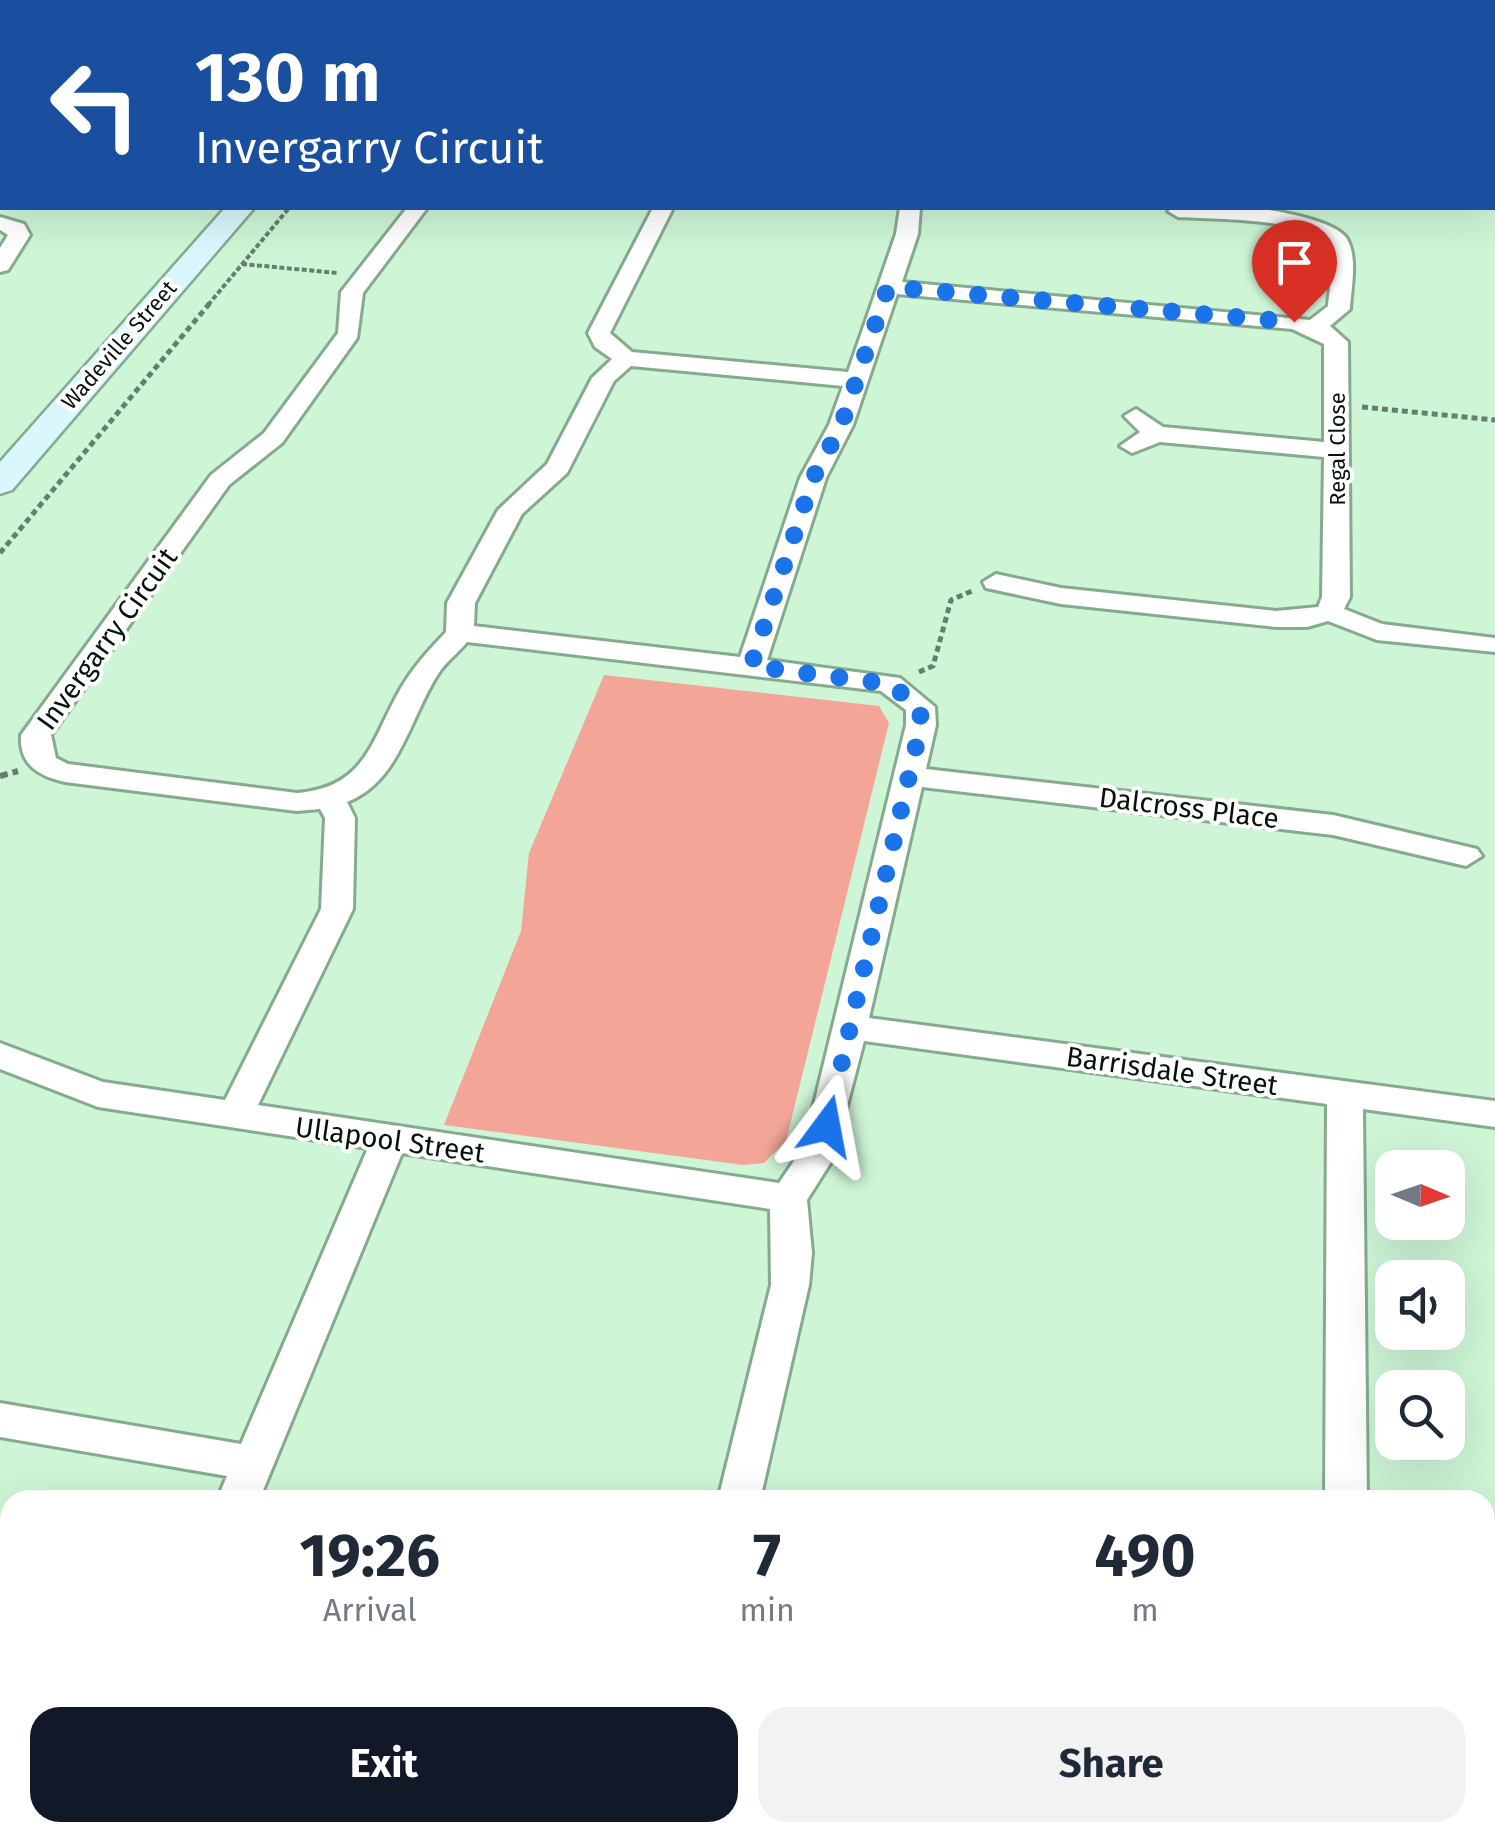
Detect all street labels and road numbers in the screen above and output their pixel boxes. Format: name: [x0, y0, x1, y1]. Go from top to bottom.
street label: Wadeville Street: [56, 275, 182, 415]
street label: Regal Close: [1324, 392, 1351, 506]
street label: Invergarry Circuit: [30, 541, 185, 736]
street label: Dalcross Place: [1097, 781, 1281, 835]
street label: Barrisdale Street: [1064, 1040, 1281, 1102]
street label: Ullapool Street: [293, 1110, 488, 1170]

